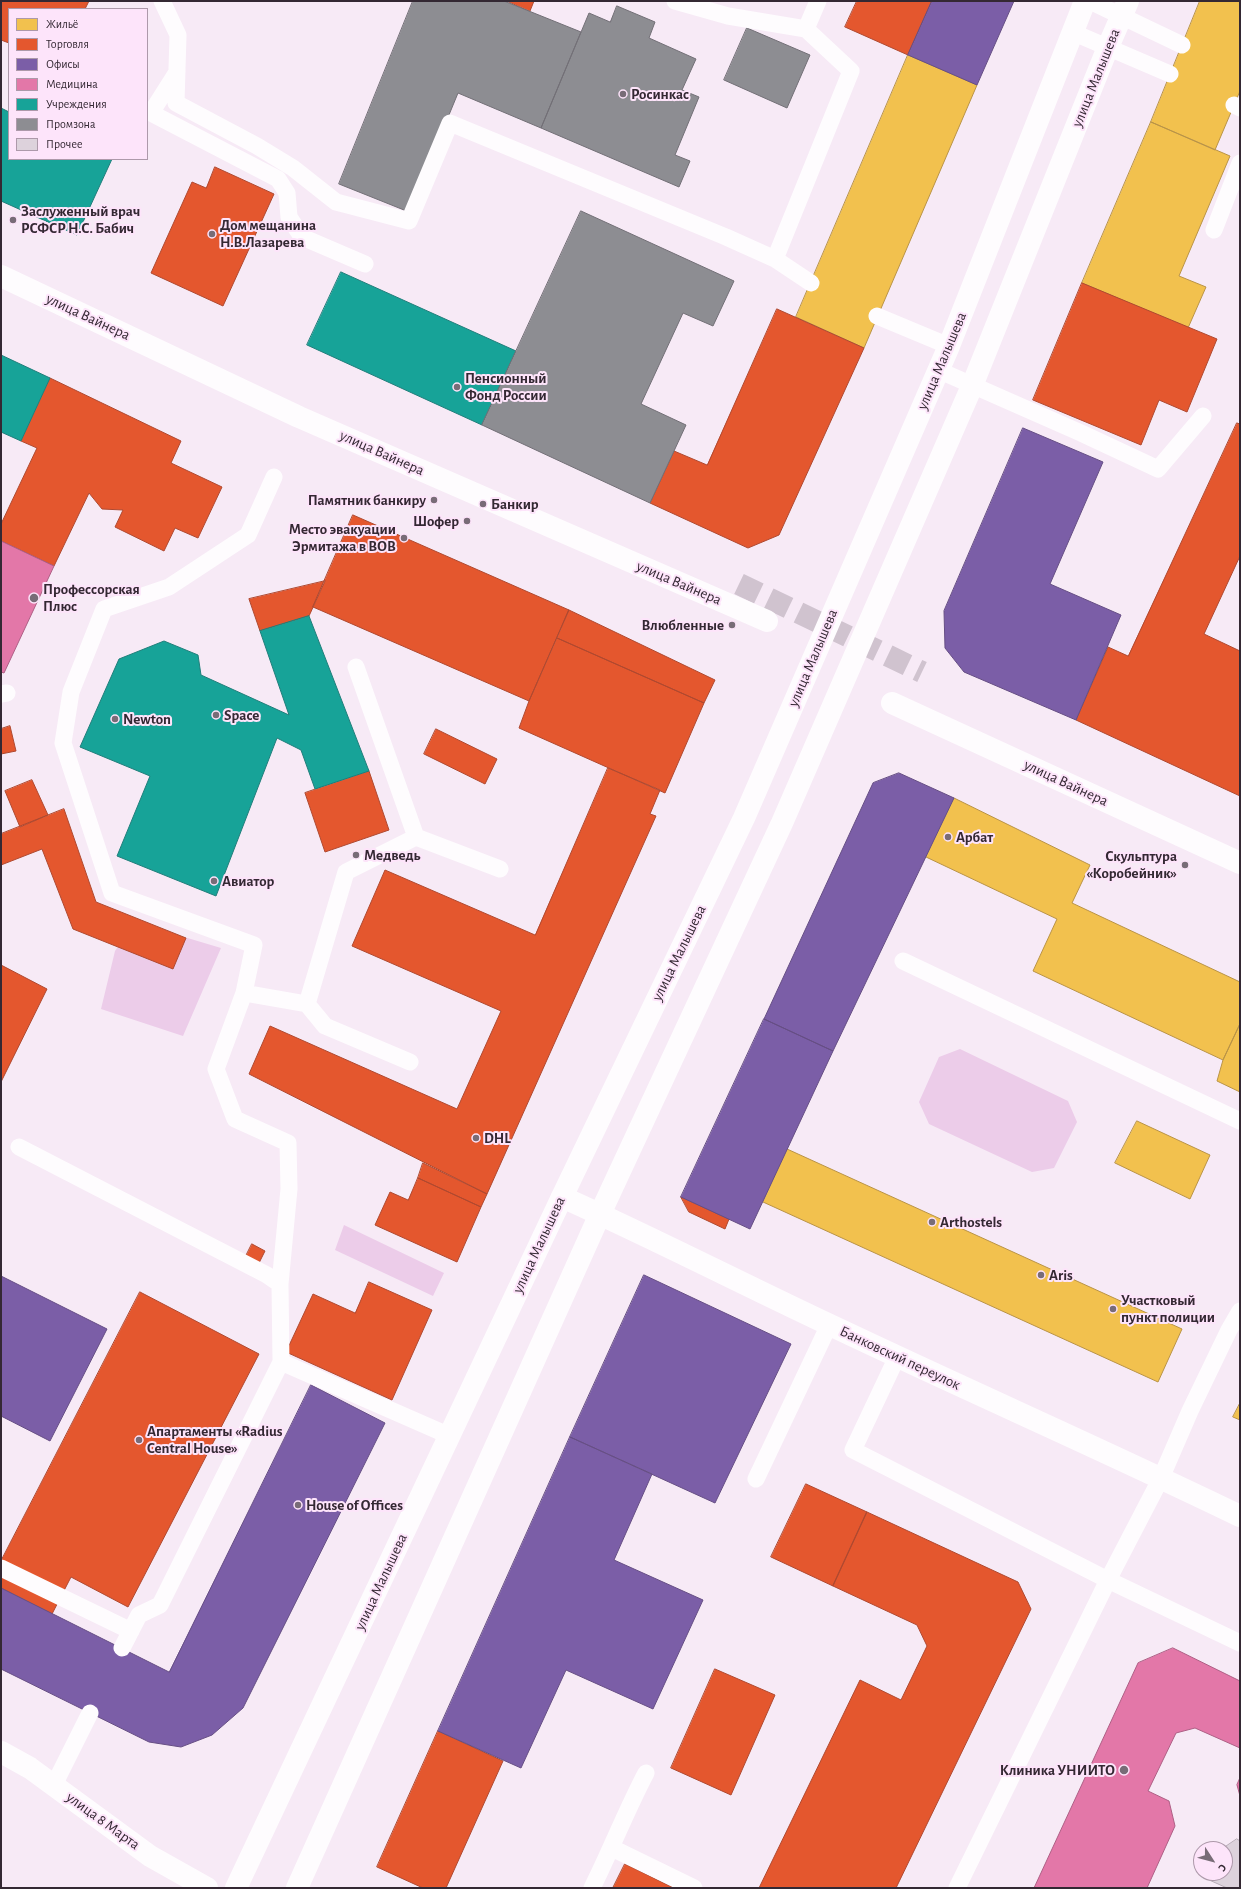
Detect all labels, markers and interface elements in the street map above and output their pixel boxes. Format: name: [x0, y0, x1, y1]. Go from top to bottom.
legend: [8, 8, 148, 160]
text: Жильё: [46, 18, 78, 30]
street label: улица Малышева: [1068, 26, 1124, 130]
text: Торговля: [46, 38, 89, 50]
text: Офисы: [46, 58, 80, 70]
text: Медицина: [46, 78, 98, 90]
place label: Росинкас: [631, 85, 689, 103]
marker: Росинкас: [618, 89, 628, 99]
text: Учреждения: [46, 98, 107, 110]
text: Промзона: [46, 118, 96, 130]
text: Прочее: [46, 138, 82, 150]
place label: Заслуженный врач РСФСР Н.С. Бабич: [21, 202, 140, 237]
marker: Заслуженный врач РСФСР Н.С. Бабич: [8, 215, 18, 225]
place label: Дом мещанина Н.В.Лазарева: [220, 216, 316, 251]
marker: Дом мещанина Н.В.Лазарева: [207, 229, 217, 239]
street label: улица Вайнера: [43, 290, 133, 344]
street label: улица Малышева: [913, 309, 971, 413]
place label: Пенсионный Фонд России: [465, 369, 547, 404]
marker: Пенсионный Фонд России: [452, 382, 462, 392]
street label: улица Вайнера: [337, 426, 427, 480]
place label: Памятник банкиру: [308, 491, 426, 509]
marker: Памятник банкиру: [429, 495, 439, 505]
place label: Банкир: [491, 495, 539, 513]
marker: Банкир: [478, 499, 488, 509]
place label: Шофер: [413, 512, 459, 530]
marker: Шофер: [462, 516, 472, 526]
place label: Место эвакуации Эрмитажа в ВОВ: [289, 520, 396, 555]
marker: Место эвакуации Эрмитажа в ВОВ: [399, 533, 409, 543]
street label: улица Вайнера: [634, 557, 724, 609]
place label: Профессорская Плюс: [43, 580, 140, 615]
marker: Профессорская Плюс: [28, 592, 40, 604]
street label: улица Малышева: [784, 606, 842, 710]
place label: Влюбленные: [641, 616, 724, 634]
marker: Влюбленные: [727, 620, 737, 630]
place label: Space: [224, 706, 259, 724]
place label: Newton: [123, 710, 171, 728]
marker: Space: [211, 710, 221, 720]
marker: Newton: [110, 714, 120, 724]
street label: улица Вайнера: [1021, 756, 1111, 810]
place label: Арбат: [956, 828, 993, 846]
marker: Арбат: [943, 832, 953, 842]
place label: Медведь: [364, 846, 420, 864]
place label: Скульптура «Коробейник»: [1086, 847, 1177, 882]
marker: Медведь: [351, 850, 361, 860]
marker: Скульптура «Коробейник»: [1180, 860, 1190, 870]
place label: Авиатор: [222, 872, 274, 890]
marker: Авиатор: [209, 876, 219, 886]
street label: улица Малышева: [648, 902, 710, 1004]
place label: DHL: [484, 1129, 511, 1147]
marker: DHL: [471, 1133, 481, 1143]
street label: улица Малышева: [509, 1194, 569, 1296]
place label: Arthostels: [940, 1213, 1002, 1231]
marker: Arthostels: [927, 1217, 937, 1227]
place label: Aris: [1049, 1266, 1073, 1284]
marker: Aris: [1036, 1270, 1046, 1280]
place label: Участковый пункт полиции: [1121, 1291, 1215, 1326]
marker: Участковый пункт полиции: [1108, 1304, 1118, 1314]
street label: Банковский переулок: [837, 1322, 963, 1394]
place label: Апартаменты «Radius Central House»: [147, 1422, 283, 1457]
marker: Апартаменты «Radius Central House»: [134, 1435, 144, 1445]
place label: House of Offices: [306, 1496, 403, 1514]
marker: House of Offices: [293, 1500, 303, 1510]
street label: улица Малышева: [351, 1531, 411, 1633]
place label: Клиника УНИИТО: [1000, 1761, 1115, 1779]
marker: Клиника УНИИТО: [1118, 1764, 1130, 1776]
street label: улица 8 Марта: [63, 1788, 143, 1854]
north arrow: [1193, 1841, 1233, 1881]
text: С: [1216, 1862, 1229, 1873]

